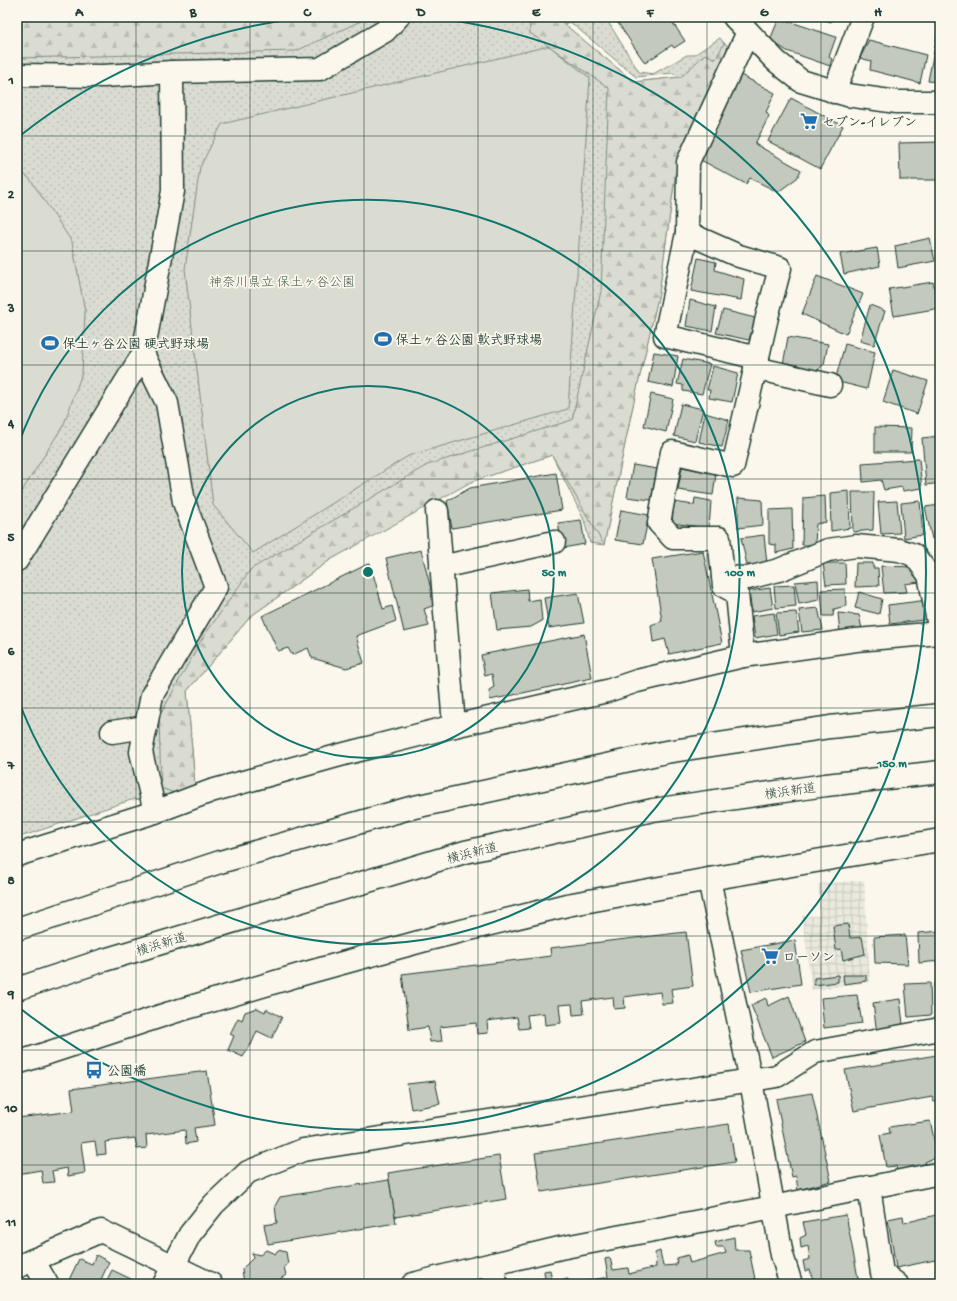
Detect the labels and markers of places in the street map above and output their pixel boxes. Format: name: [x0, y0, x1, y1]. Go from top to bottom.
supermarket icon: セブン-イレブン: [799, 111, 819, 131]
place label: セブン-イレブン: [822, 115, 917, 131]
sports icon: 保土ヶ谷公園 軟式野球場: [373, 329, 393, 349]
sports icon: 保土ヶ谷公園 硬式野球場: [40, 333, 60, 353]
place label: 保土ヶ谷公園 軟式野球場: [396, 333, 542, 349]
place label: 保土ヶ谷公園 硬式野球場: [63, 337, 209, 353]
centre of rings: [361, 565, 375, 579]
supermarket icon: ローソン: [760, 946, 780, 966]
place label: ローソン: [783, 951, 835, 966]
bus stop icon: 公園橋: [84, 1060, 104, 1080]
place label: 公園橋: [107, 1064, 146, 1080]

